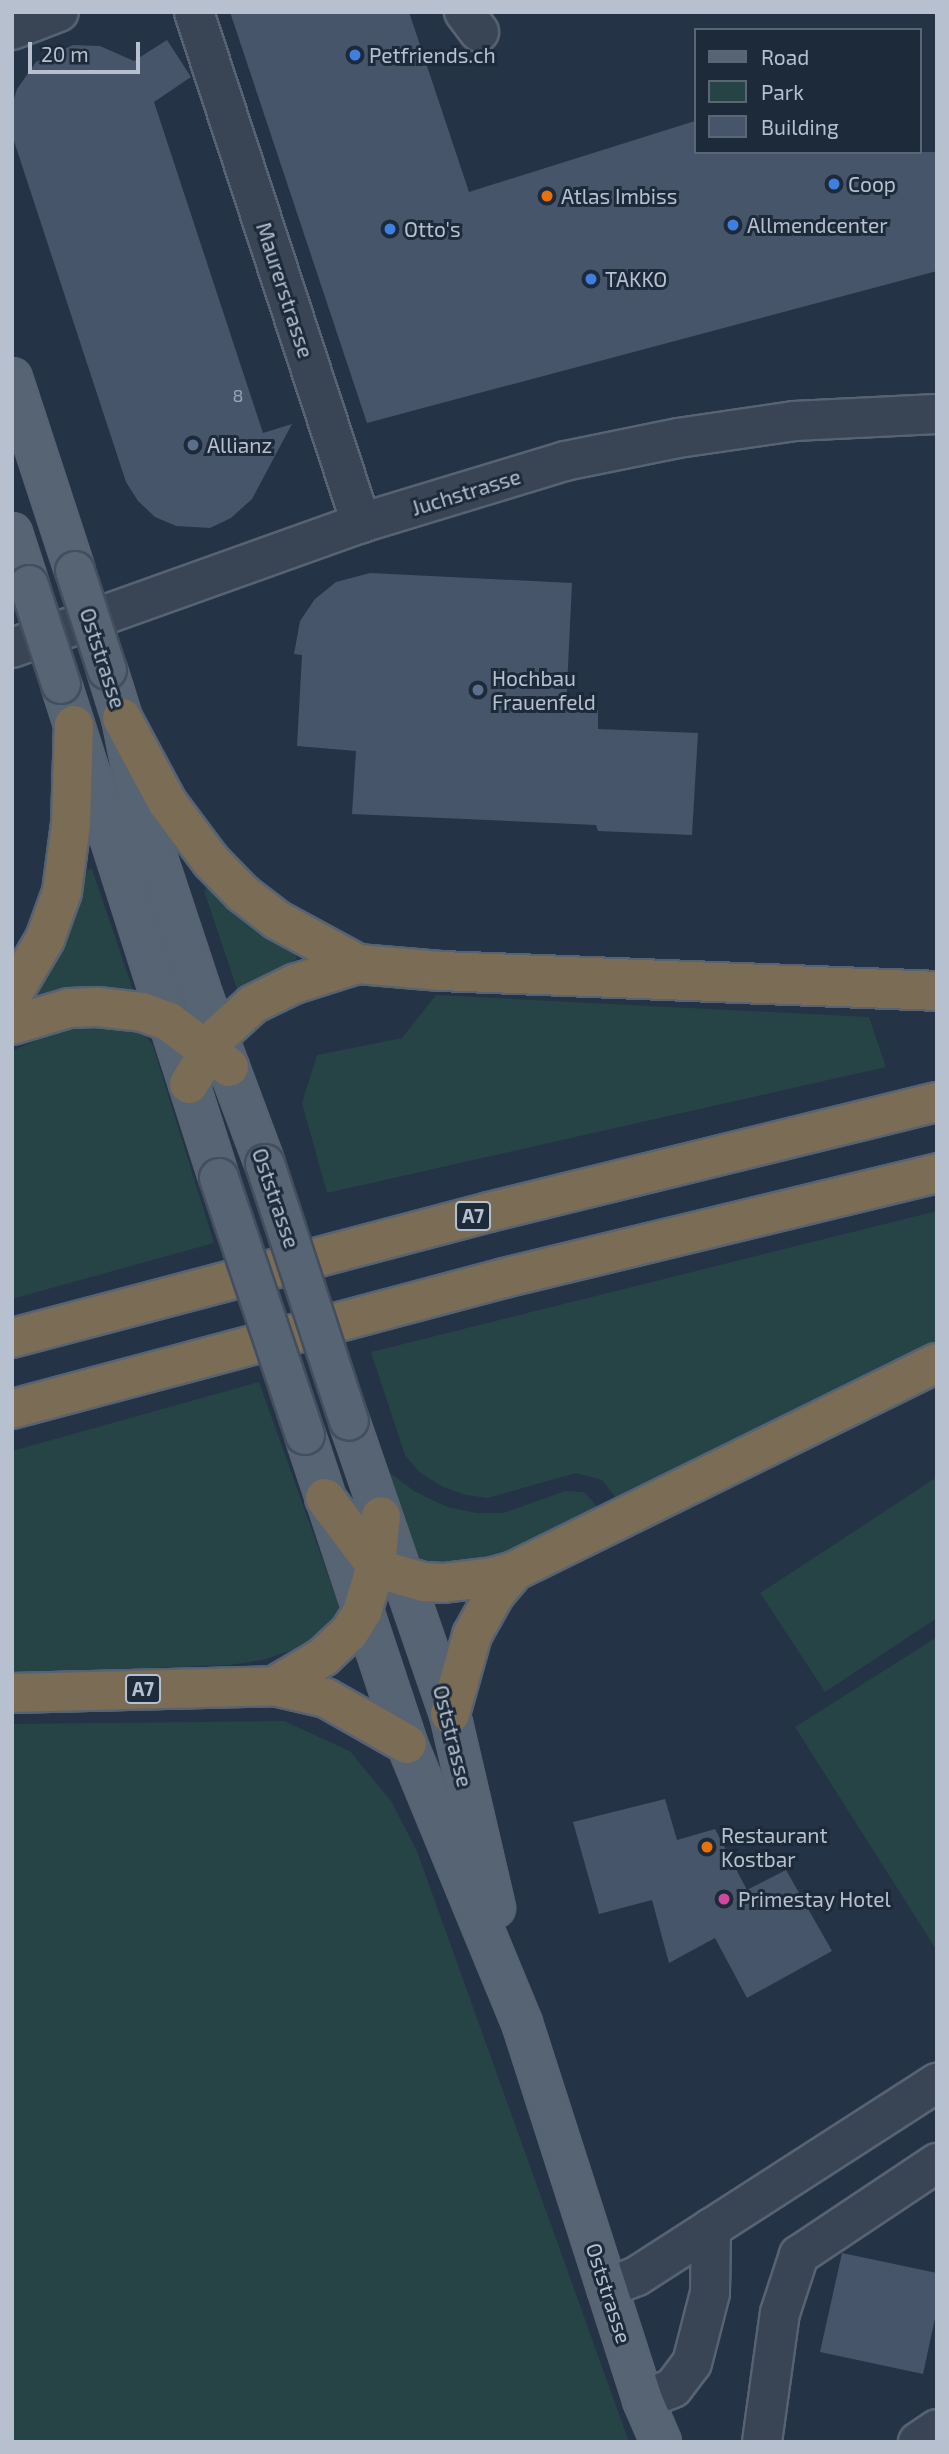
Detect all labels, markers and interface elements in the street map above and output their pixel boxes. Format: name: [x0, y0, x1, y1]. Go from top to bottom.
scale bar: [32, 28, 144, 72]
legend: [694, 28, 921, 154]
text: 20 m: [41, 41, 89, 66]
place label: Petfriends.ch: [369, 42, 496, 68]
text: Road: [761, 44, 809, 69]
marker: Petfriends.ch: [347, 47, 363, 63]
text: Park: [761, 79, 804, 104]
text: Building: [761, 114, 839, 139]
place label: Coop: [848, 171, 896, 197]
marker: Coop: [826, 176, 842, 192]
place label: Atlas Imbiss: [561, 183, 677, 209]
marker: Atlas Imbiss: [539, 188, 555, 204]
place label: Allmendcenter: [747, 212, 888, 238]
place label: Otto's: [404, 216, 461, 242]
marker: Allmendcenter: [725, 217, 741, 233]
street label: Maurerstrasse: [251, 219, 319, 361]
marker: Otto's: [382, 221, 398, 237]
place label: TAKKO: [605, 266, 667, 292]
marker: TAKKO: [583, 271, 599, 287]
house number: 8: [233, 384, 243, 406]
place label: Allianz: [207, 432, 272, 458]
marker: Allianz: [185, 437, 201, 453]
street label: Juchstrasse: [408, 463, 524, 521]
street label: Oststrasse: [75, 605, 131, 711]
place label: Hochbau Frauenfeld: [492, 665, 596, 715]
marker: Hochbau Frauenfeld: [470, 682, 486, 698]
street label: Oststrasse: [247, 1145, 305, 1251]
road number: A7: [454, 1200, 492, 1232]
road number: A7: [124, 1674, 162, 1704]
street label: Oststrasse: [428, 1683, 478, 1789]
place label: Restaurant Kostbar: [721, 1822, 827, 1872]
marker: Restaurant Kostbar: [699, 1839, 715, 1855]
place label: Primestay Hotel: [738, 1886, 891, 1912]
marker: Primestay Hotel: [716, 1891, 732, 1907]
street label: Oststrasse: [581, 2240, 637, 2346]

